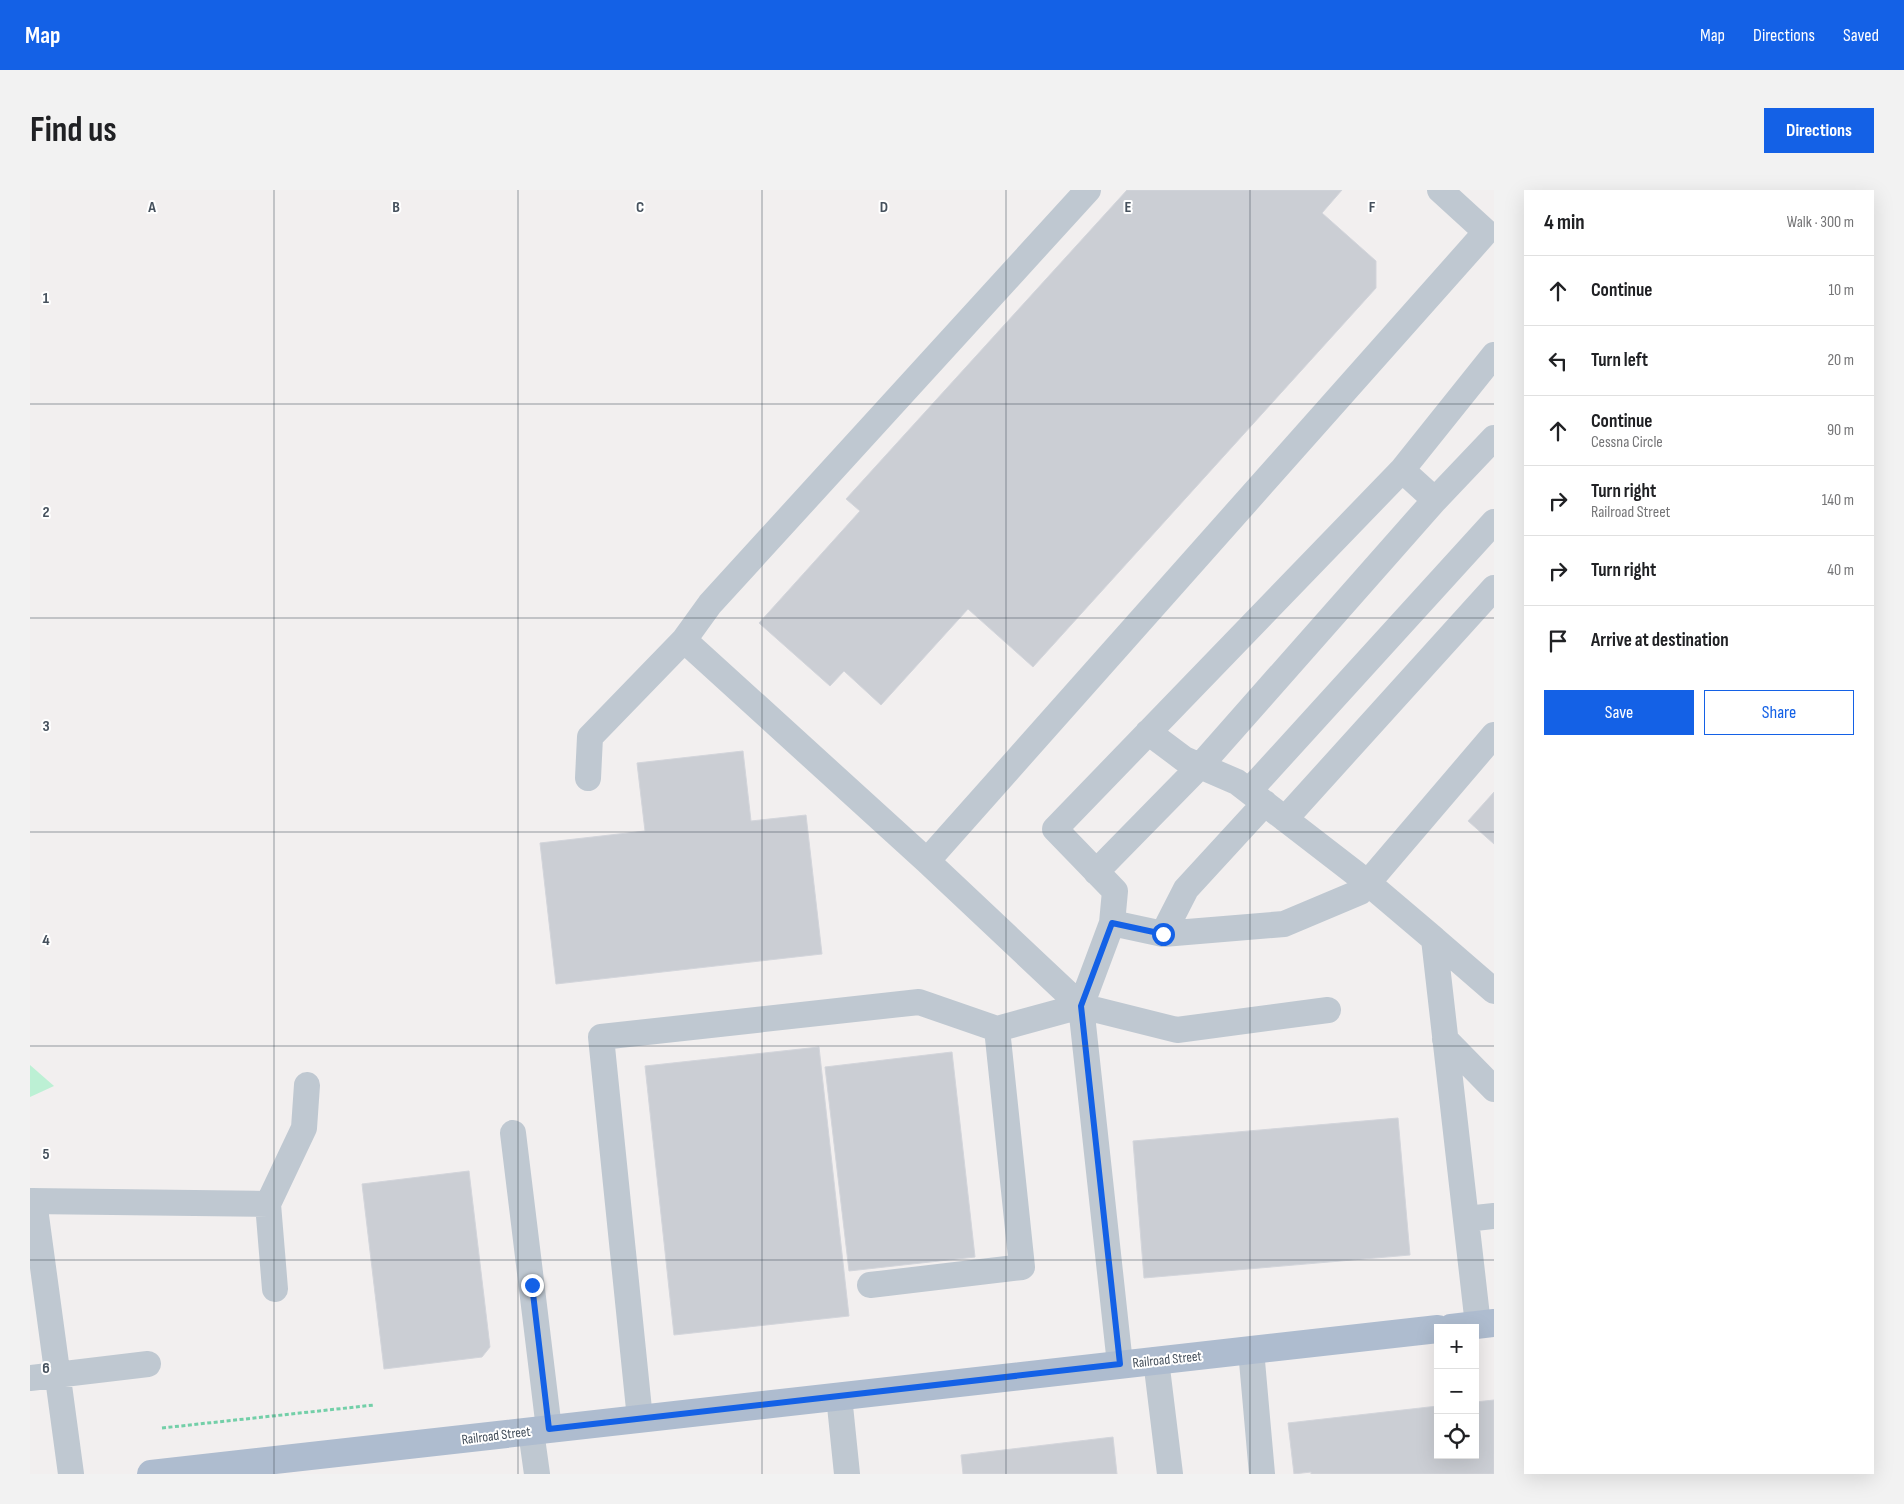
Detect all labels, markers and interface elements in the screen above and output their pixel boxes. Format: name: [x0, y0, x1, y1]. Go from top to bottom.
text: Map: [25, 21, 60, 50]
text: Map: [1700, 25, 1725, 46]
text: Directions: [1753, 25, 1815, 46]
text: Saved: [1843, 25, 1879, 46]
button: Directions: [1764, 108, 1874, 153]
text: Find us: [30, 109, 117, 152]
text: A: [147, 198, 156, 217]
text: B: [392, 198, 400, 217]
text: C: [636, 198, 644, 217]
text: D: [880, 198, 888, 217]
text: E: [1125, 198, 1132, 217]
text: F: [1369, 198, 1376, 217]
text: 4 min: [1544, 210, 1585, 235]
text: Walk · 300 m: [1787, 213, 1854, 232]
icon: ahead: [1544, 277, 1572, 305]
text: Continue: [1591, 279, 1652, 302]
text: 10 m: [1828, 281, 1854, 300]
text: 1: [43, 289, 50, 308]
icon: left: [1544, 347, 1572, 375]
text: Turn left: [1591, 349, 1648, 372]
text: 20 m: [1827, 351, 1854, 370]
text: Continue: [1591, 410, 1652, 433]
icon: ahead: [1544, 417, 1572, 445]
text: 90 m: [1827, 421, 1854, 440]
text: Cessna Circle: [1591, 433, 1663, 452]
text: Turn right: [1591, 480, 1656, 503]
icon: right: [1544, 487, 1572, 515]
text: 140 m: [1822, 491, 1854, 510]
text: 2: [42, 503, 50, 522]
text: Railroad Street: [1591, 503, 1670, 522]
icon: right: [1544, 557, 1572, 585]
text: Turn right: [1591, 559, 1656, 582]
text: 40 m: [1827, 561, 1854, 580]
icon: arrive: [1544, 627, 1572, 655]
text: Arrive at destination: [1591, 629, 1729, 652]
button: Save: [1544, 690, 1694, 735]
button: Share: [1704, 690, 1854, 735]
text: 3: [42, 717, 50, 736]
route start: [1152, 923, 1175, 946]
text: 4: [42, 931, 50, 950]
text: 5: [42, 1145, 50, 1164]
route end: [521, 1274, 544, 1297]
map controls: [1434, 1324, 1479, 1459]
button: +: [1434, 1324, 1479, 1369]
street label: Railroad Street: [1132, 1347, 1202, 1372]
text: 6: [42, 1359, 50, 1378]
button: −: [1434, 1369, 1479, 1414]
button: locate: [1434, 1414, 1479, 1459]
street label: Railroad Street: [461, 1423, 532, 1448]

